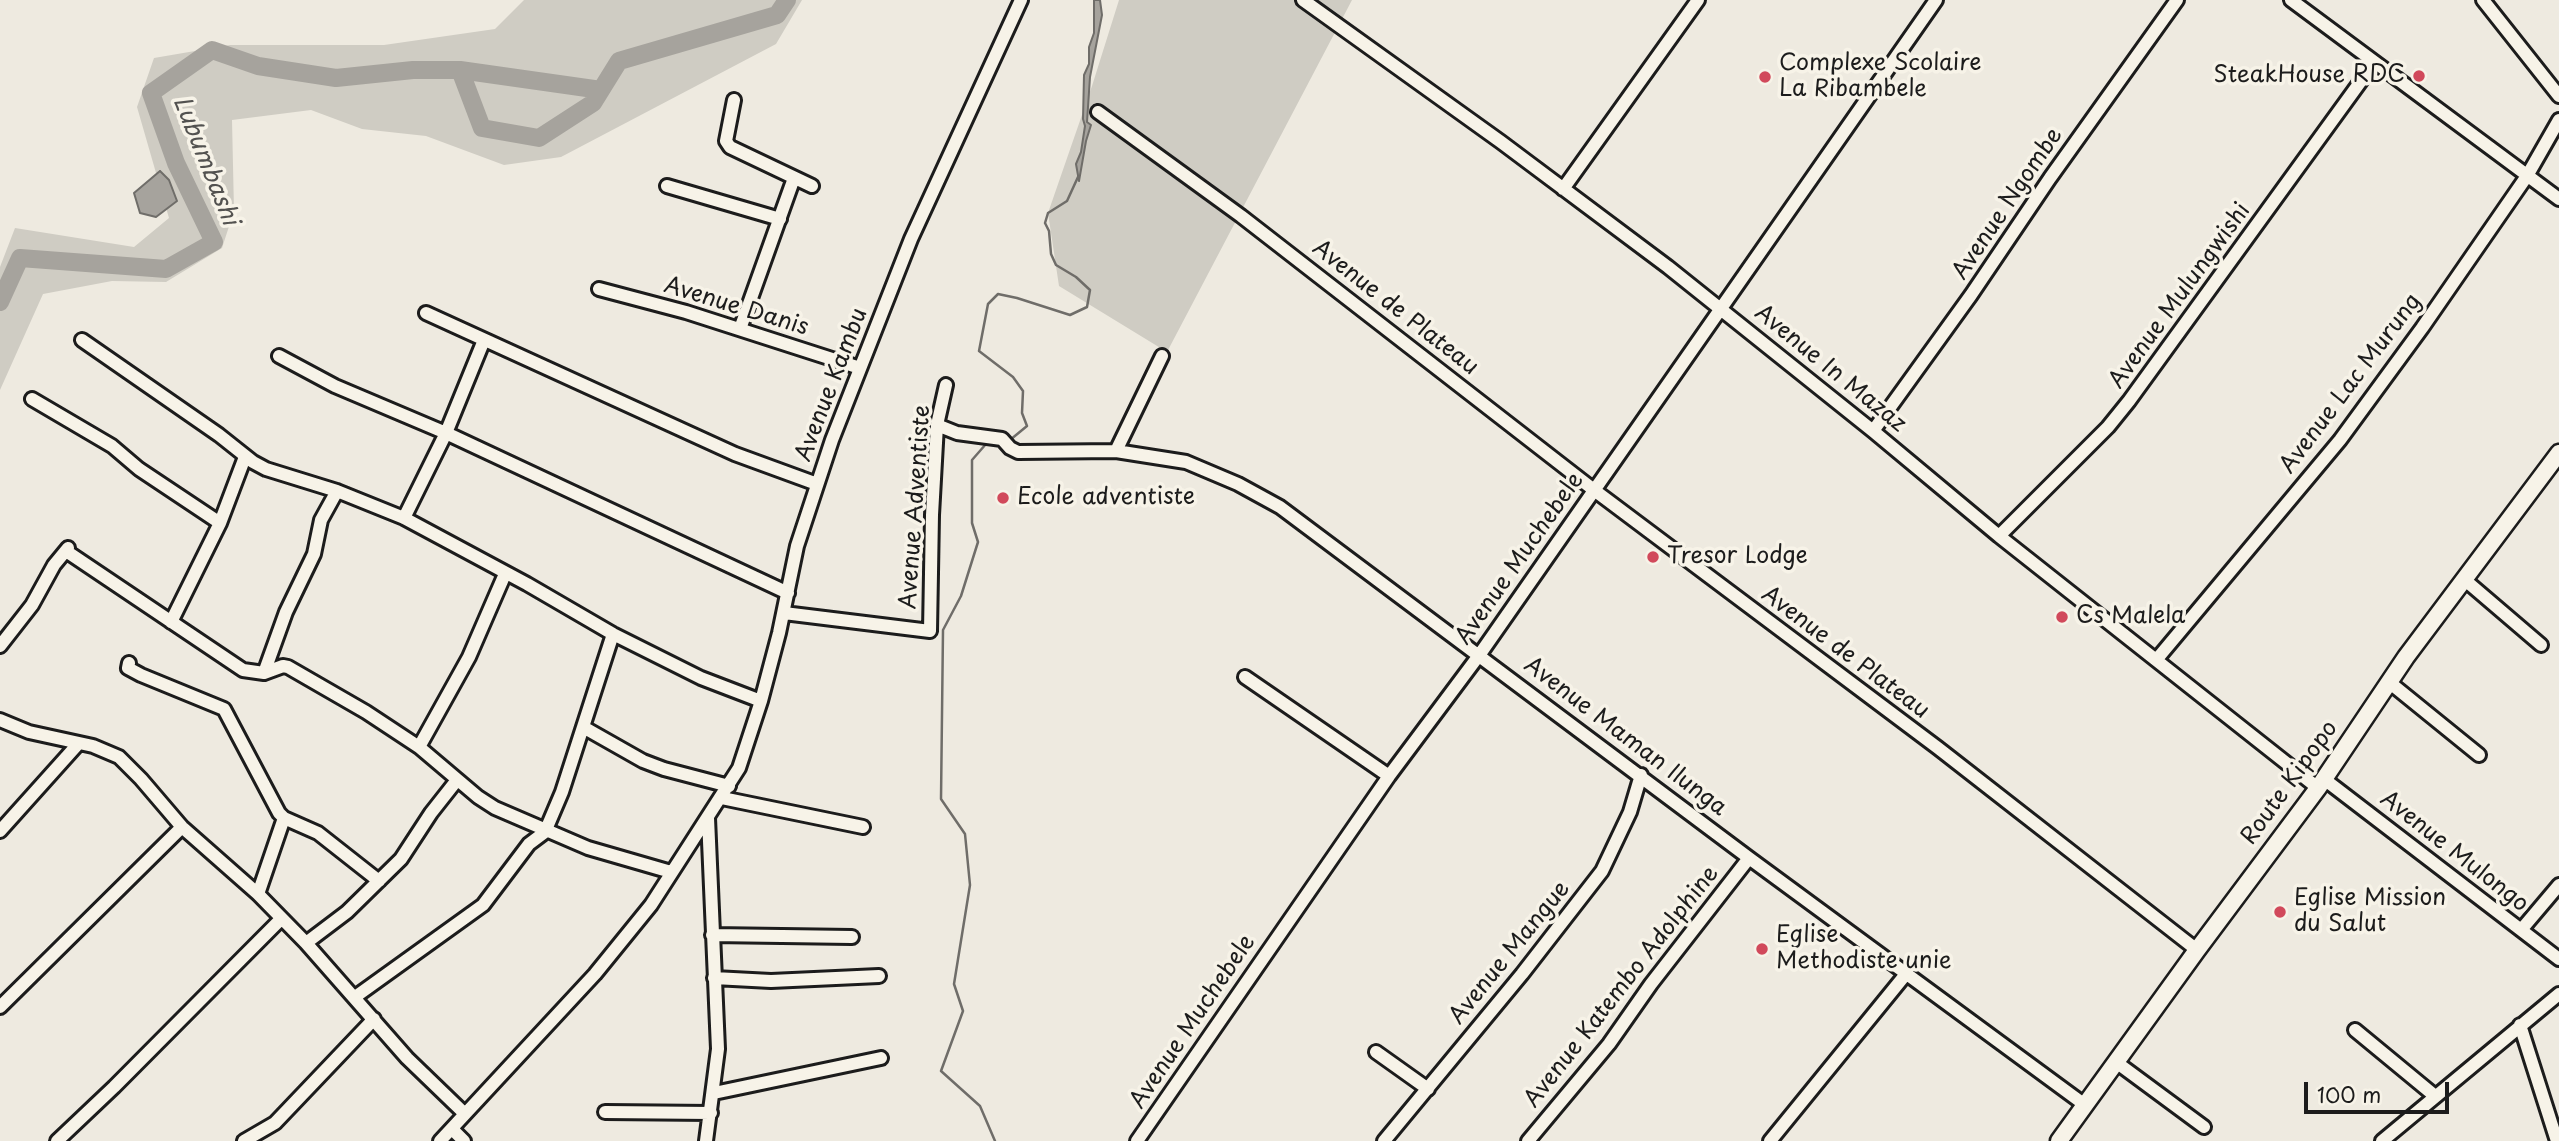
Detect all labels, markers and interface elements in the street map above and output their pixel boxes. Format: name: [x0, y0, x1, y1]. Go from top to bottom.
place label: Complexe Scolaire La Ribambele: [1779, 50, 1982, 104]
place label: SteakHouse RDC: [2213, 62, 2405, 90]
marker: SteakHouse RDC: [2411, 68, 2427, 84]
marker: Complexe Scolaire La Ribambele: [1757, 69, 1773, 85]
water label: Lubumbashi: [166, 92, 244, 230]
street label: Avenue Ngombe: [1947, 123, 2069, 285]
street label: Avenue Mulungwishi: [2103, 198, 2257, 394]
street label: Avenue de Plateau: [1307, 235, 1483, 381]
street label: Avenue Danis: [660, 272, 812, 342]
street label: Avenue Lac Murung: [2275, 289, 2427, 479]
street label: Avenue In Mazaz: [1749, 299, 1911, 439]
street label: Avenue Kambu: [790, 304, 874, 466]
street label: Avenue Adventiste: [895, 404, 937, 610]
street label: Avenue Muchebele: [1450, 468, 1590, 650]
place label: Ecole adventiste: [1017, 484, 1195, 512]
marker: Ecole adventiste: [995, 490, 1011, 506]
place label: Tresor Lodge: [1667, 543, 1808, 571]
marker: Tresor Lodge: [1645, 549, 1661, 565]
street label: Avenue de Plateau: [1756, 581, 1934, 725]
place label: Cs Malela: [2076, 603, 2185, 631]
marker: Cs Malela: [2054, 609, 2070, 625]
street label: Avenue Maman Ilunga: [1518, 652, 1732, 822]
street label: Route Kipopo: [2236, 716, 2344, 850]
street label: Avenue Mulongo: [2374, 786, 2534, 918]
street label: Avenue Katembo Adolphine: [1519, 861, 1725, 1113]
street label: Avenue Mangue: [1444, 876, 1576, 1030]
place label: Eglise Mission du Salut: [2294, 885, 2446, 939]
marker: Eglise Mission du Salut: [2272, 904, 2288, 920]
place label: Eglise Methodiste unie: [1776, 922, 1952, 976]
street label: Avenue Muchebele: [1125, 930, 1261, 1114]
marker: Eglise Methodiste unie: [1754, 941, 1770, 957]
scale bar: [2307, 1068, 2452, 1112]
text: 100 m: [2317, 1078, 2381, 1110]

